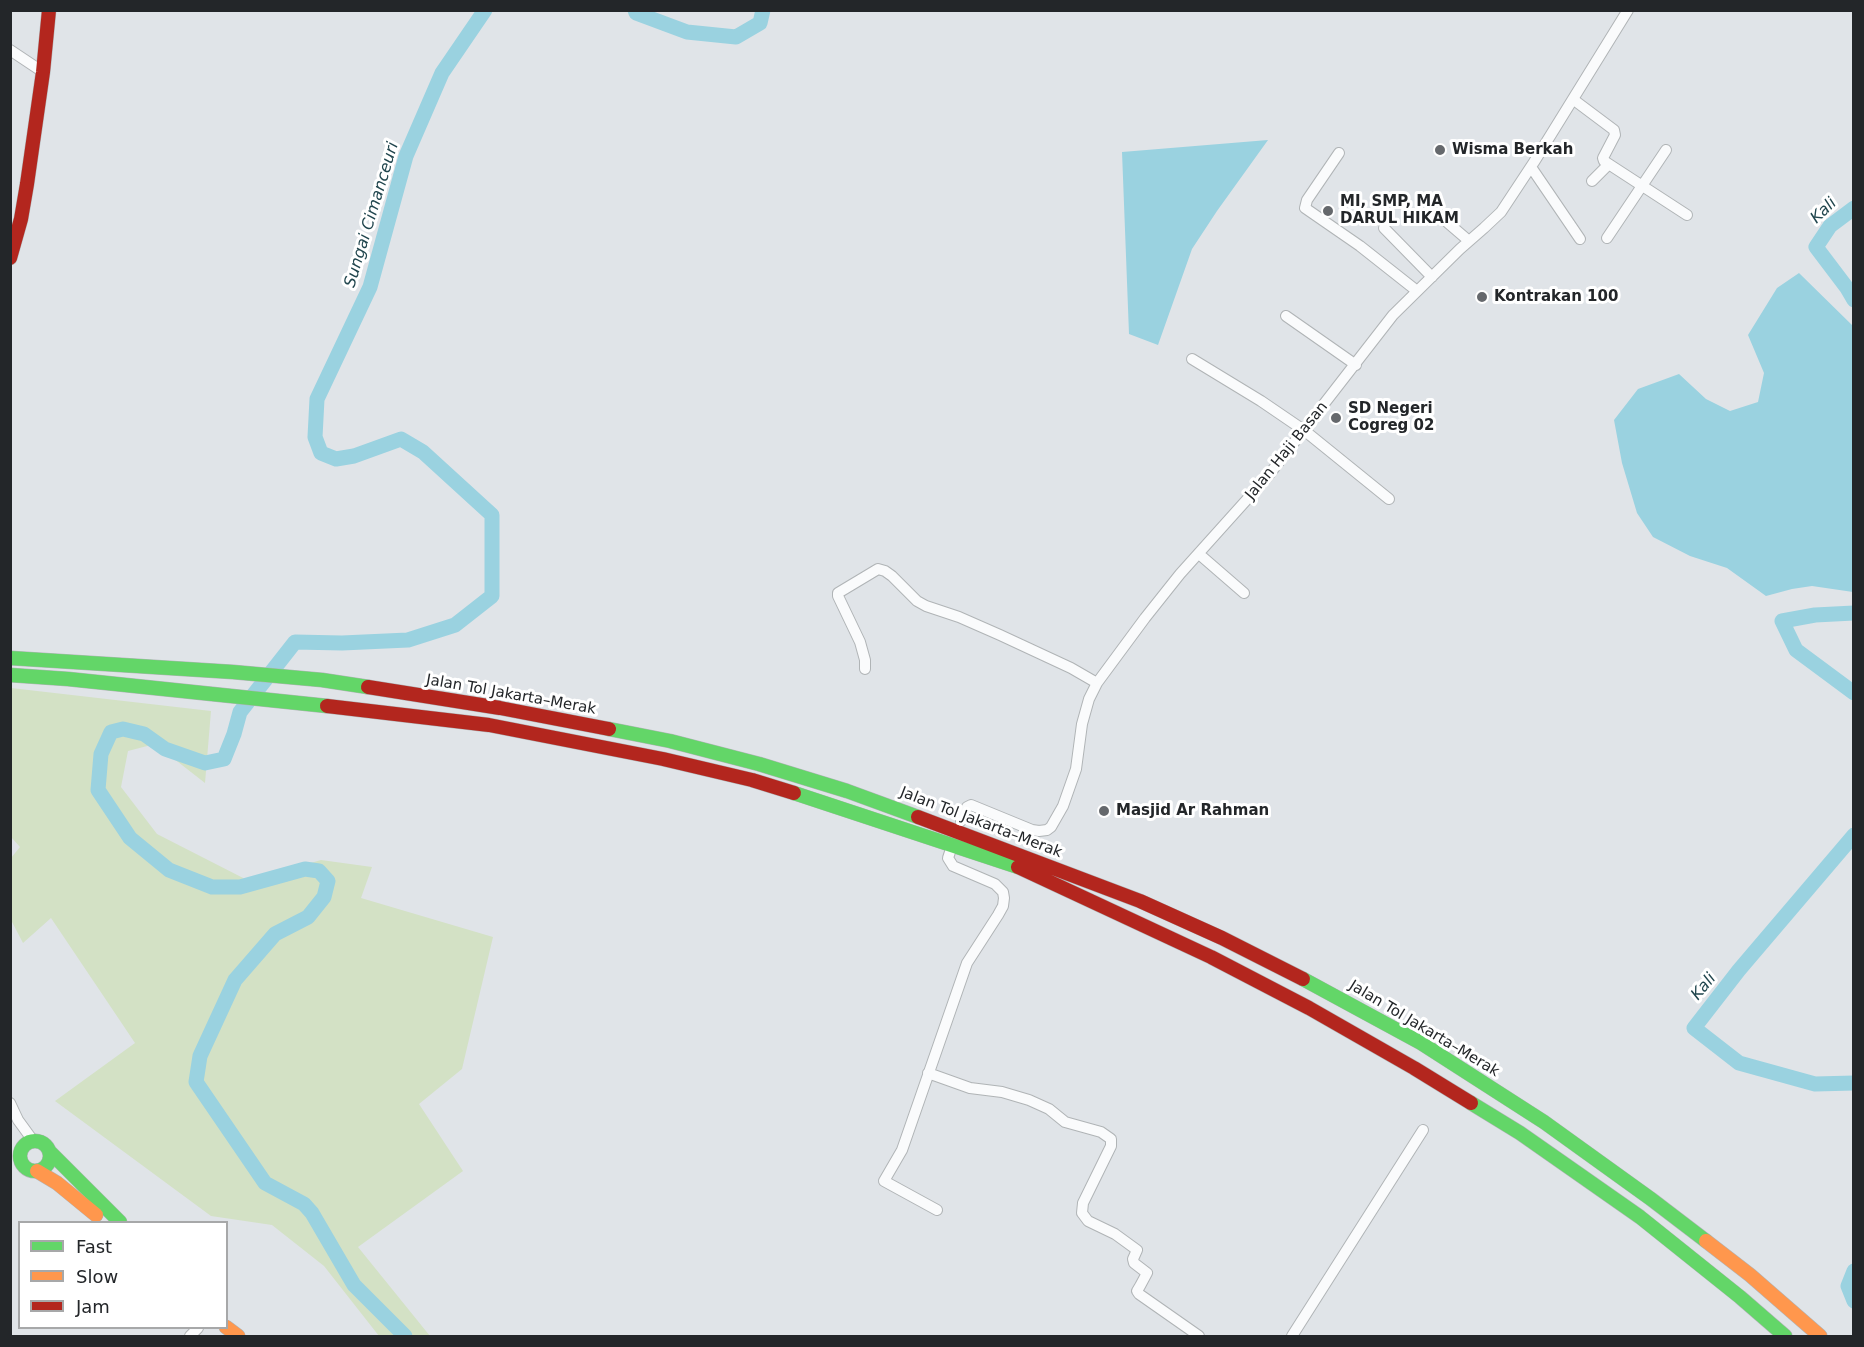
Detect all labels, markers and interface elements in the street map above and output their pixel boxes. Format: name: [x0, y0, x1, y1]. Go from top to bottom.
water label: Sungai Cimanceuri: [341, 140, 403, 290]
place label: Wisma Berkah: [1452, 141, 1573, 159]
marker: Wisma Berkah: [1433, 143, 1447, 157]
place label: MI, SMP, MA DARUL HIKAM: [1340, 193, 1459, 228]
water label: Kali: [1807, 194, 1841, 228]
marker: MI, SMP, MA DARUL HIKAM: [1321, 204, 1335, 218]
place label: Kontrakan 100: [1494, 288, 1618, 306]
marker: Kontrakan 100: [1475, 290, 1489, 304]
street label: Jalan Haji Basan: [1242, 398, 1332, 504]
place label: SD Negeri Cogreg 02: [1348, 400, 1434, 435]
marker: SD Negeri Cogreg 02: [1329, 411, 1343, 425]
street label: Jalan Tol Jakarta–Merak: [425, 671, 597, 719]
street label: Jalan Tol Jakarta–Merak: [897, 784, 1065, 862]
place label: Masjid Ar Rahman: [1116, 802, 1269, 820]
marker: Masjid Ar Rahman: [1097, 804, 1111, 818]
water label: Kali: [1687, 970, 1721, 1004]
street label: Jalan Tol Jakarta–Merak: [1346, 977, 1502, 1081]
legend: [18, 1221, 228, 1329]
text: Fast: [76, 1236, 112, 1257]
text: Slow: [76, 1266, 118, 1287]
text: Jam: [76, 1296, 110, 1317]

